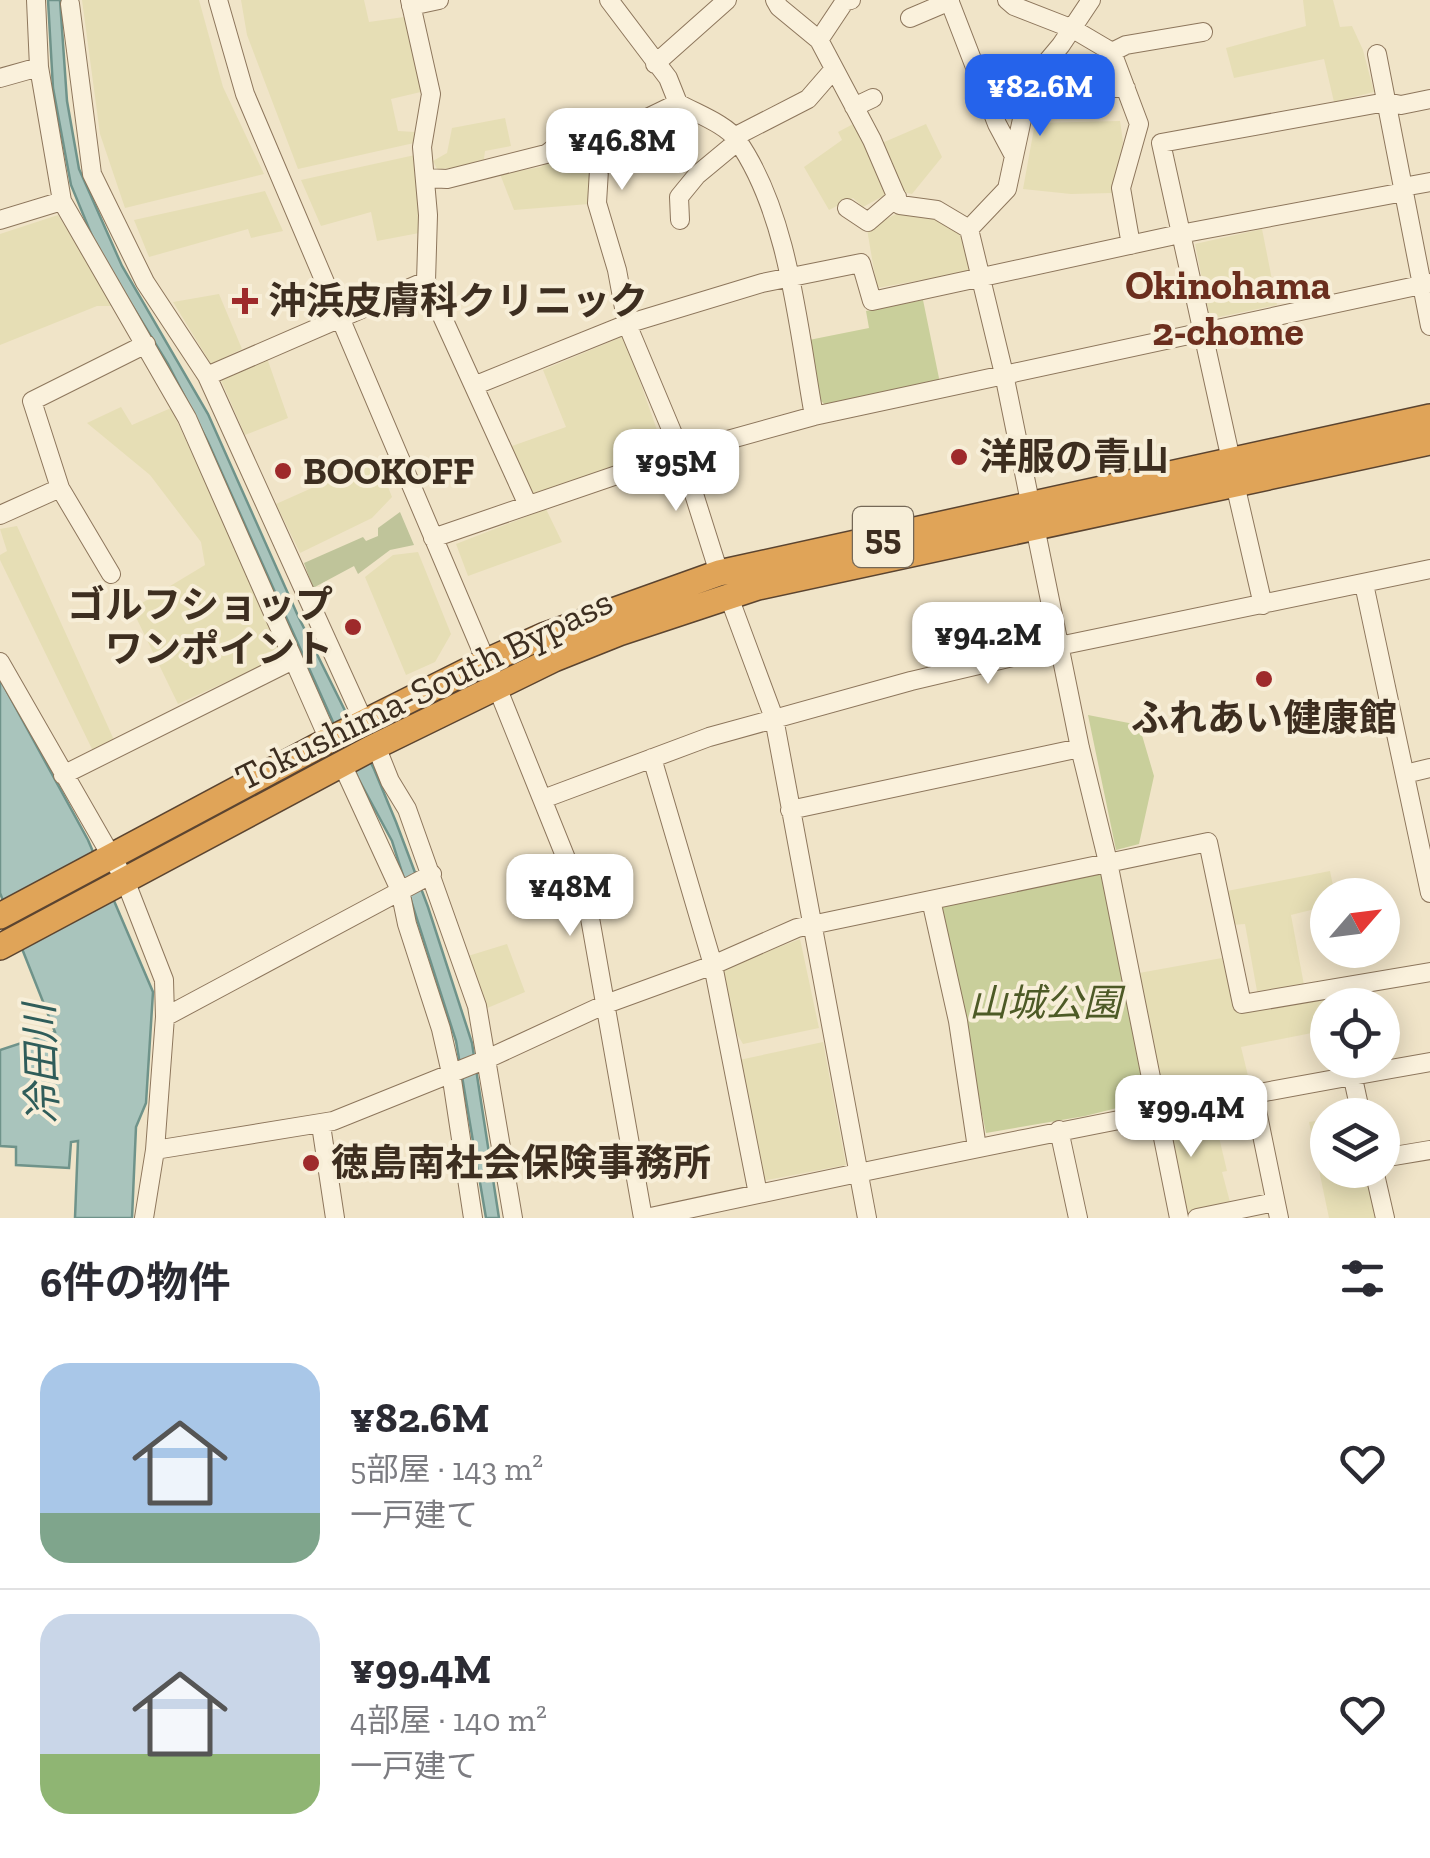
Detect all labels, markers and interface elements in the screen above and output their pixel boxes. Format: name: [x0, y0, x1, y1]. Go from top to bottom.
pin: ¥82.6M: [959, 54, 1121, 139]
text: ¥82.6M: [987, 67, 1093, 105]
pin: ¥46.8M: [541, 108, 703, 193]
text: ¥46.8M: [568, 121, 676, 159]
district label: Okinohama 2-chome: [1125, 261, 1331, 355]
place label: 沖浜皮膚科クリニック: [268, 278, 648, 324]
marker: 沖浜皮膚科クリニック: [232, 288, 258, 314]
pin: ¥95M: [617, 429, 735, 514]
place label: 洋服の青山: [979, 434, 1169, 480]
text: ¥95M: [635, 442, 717, 480]
marker: 洋服の青山: [948, 446, 970, 468]
place label: BOOKOFF: [303, 448, 475, 494]
marker: BOOKOFF: [272, 460, 294, 482]
road number: 55: [853, 507, 913, 567]
street label: Tokushima-South Bypass: [228, 578, 620, 800]
place label: ゴルフショップ ワンポイント: [67, 582, 333, 672]
pin: ¥94.2M: [907, 602, 1069, 687]
text: ¥94.2M: [934, 615, 1042, 653]
marker: ゴルフショップ ワンポイント: [342, 616, 364, 638]
marker: ふれあい健康館: [1253, 668, 1275, 690]
place label: ふれあい健康館: [1131, 695, 1397, 741]
pin: ¥48M: [511, 854, 629, 939]
text: ¥48M: [528, 867, 612, 905]
north arrow: [1310, 878, 1400, 968]
map controls: [1310, 878, 1400, 1188]
park label: 山城公園: [969, 980, 1126, 1026]
button: locate: [1310, 988, 1400, 1078]
water label: 冷田川: [15, 999, 67, 1125]
pin: ¥99.4M: [1110, 1075, 1272, 1160]
text: ¥99.4M: [1137, 1088, 1245, 1126]
button: layers: [1310, 1098, 1400, 1188]
place label: 徳島南社会保険事務所: [331, 1140, 711, 1186]
marker: 徳島南社会保険事務所: [300, 1152, 322, 1174]
icon: filters: [1335, 1251, 1390, 1306]
text: 6件の物件: [40, 1257, 231, 1308]
text: ¥82.6M: [350, 1392, 489, 1443]
icon: home: [120, 1403, 240, 1523]
icon: heart: [1335, 1436, 1390, 1491]
text: 5部屋 · 143 m²: [350, 1450, 543, 1488]
text: 一戸建て: [350, 1496, 478, 1534]
text: ¥99.4M: [350, 1643, 491, 1694]
icon: home: [120, 1654, 240, 1774]
icon: heart: [1335, 1687, 1390, 1742]
text: 4部屋 · 140 m²: [350, 1701, 547, 1739]
text: 一戸建て: [350, 1747, 478, 1785]

